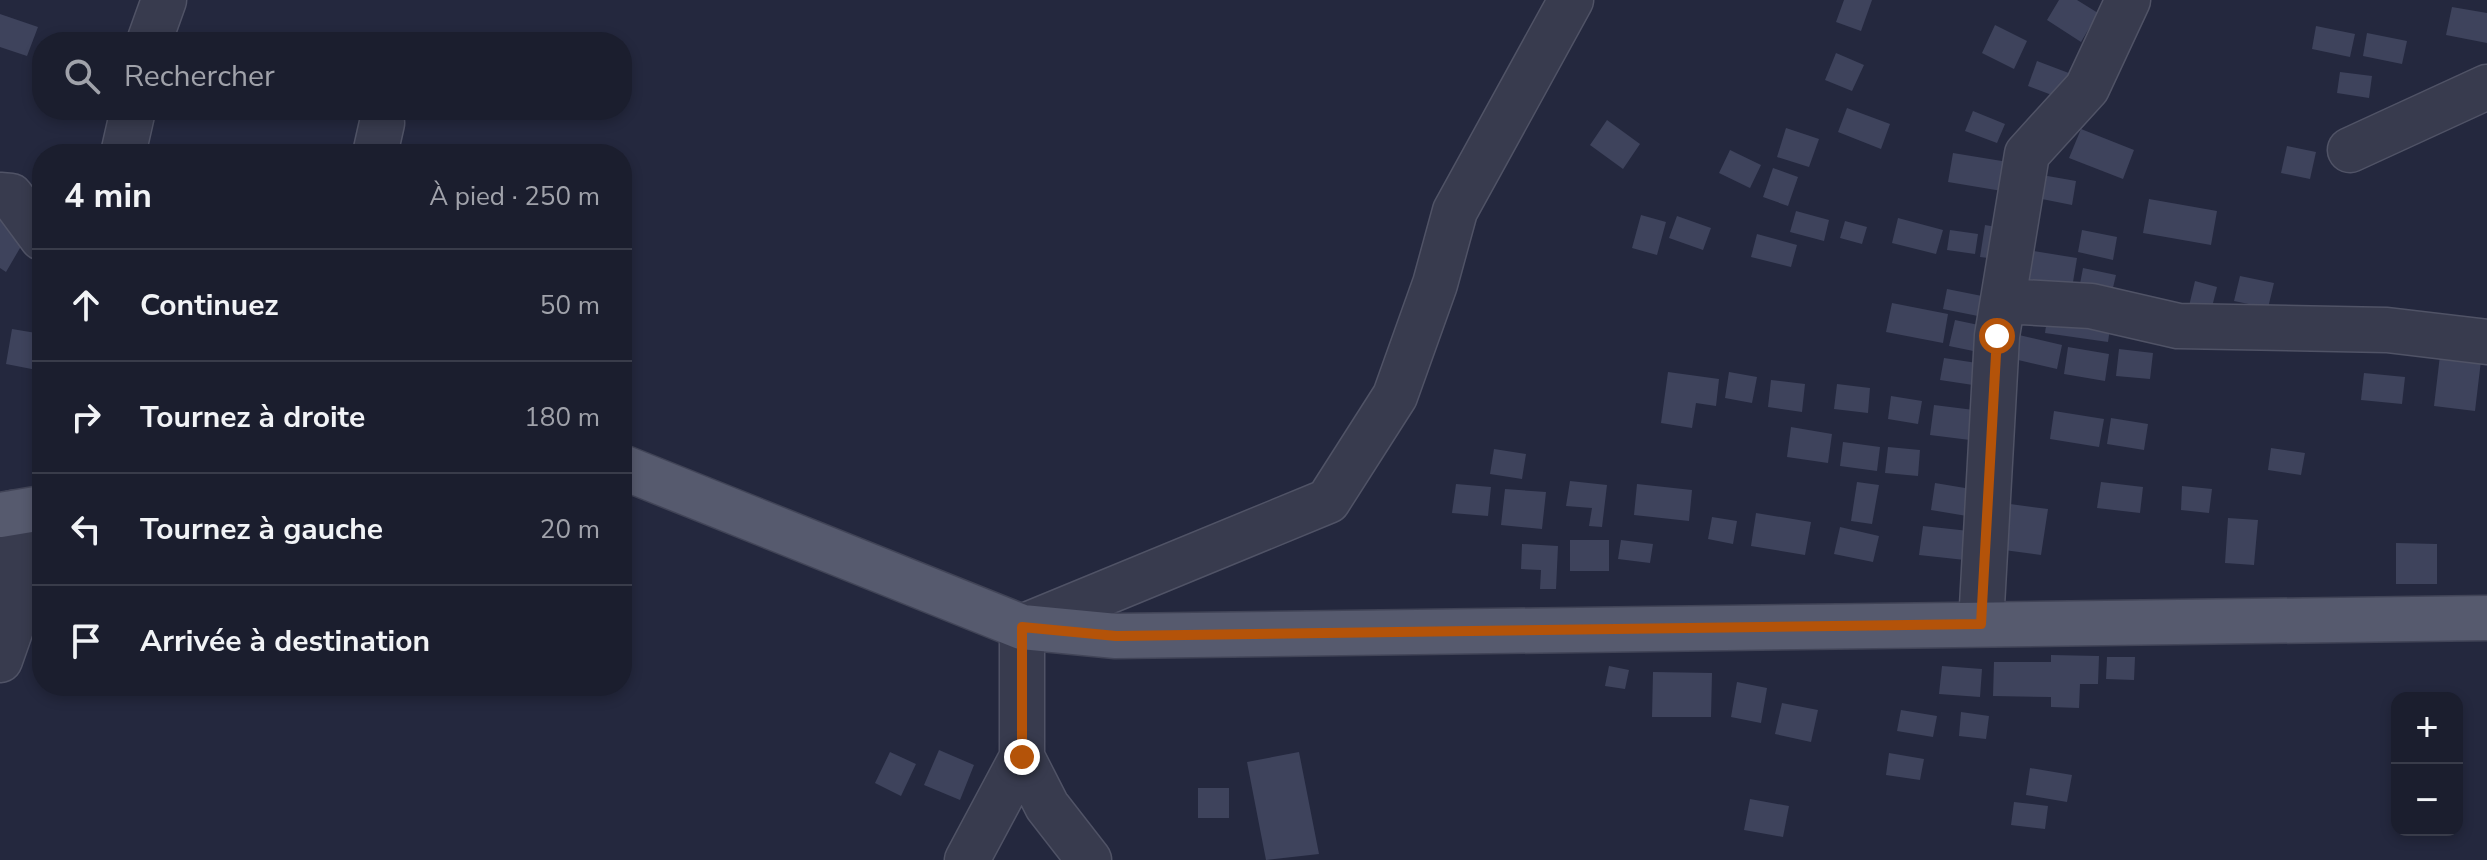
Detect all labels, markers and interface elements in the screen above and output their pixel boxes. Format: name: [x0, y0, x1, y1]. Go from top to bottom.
search box: [32, 32, 632, 120]
icon: search: [60, 54, 104, 98]
text: Rechercher: [124, 56, 275, 97]
text: 4 min: [64, 173, 152, 219]
text: À pied · 250 m: [429, 179, 600, 214]
icon: ahead: [64, 283, 108, 327]
text: Continuez: [140, 285, 279, 326]
text: 50 m: [540, 288, 600, 323]
route start: [1979, 318, 2015, 354]
icon: right: [64, 395, 108, 439]
text: Tournez à droite: [140, 397, 365, 438]
text: 180 m: [524, 400, 600, 435]
icon: left: [64, 507, 108, 551]
text: Tournez à gauche: [140, 509, 383, 550]
text: 20 m: [540, 512, 600, 547]
icon: arrive: [64, 619, 108, 663]
text: Arrivée à destination: [140, 621, 430, 662]
map controls: [2391, 692, 2463, 836]
button: +: [2391, 692, 2463, 764]
route end: [1004, 739, 1040, 775]
button: −: [2391, 764, 2463, 836]

